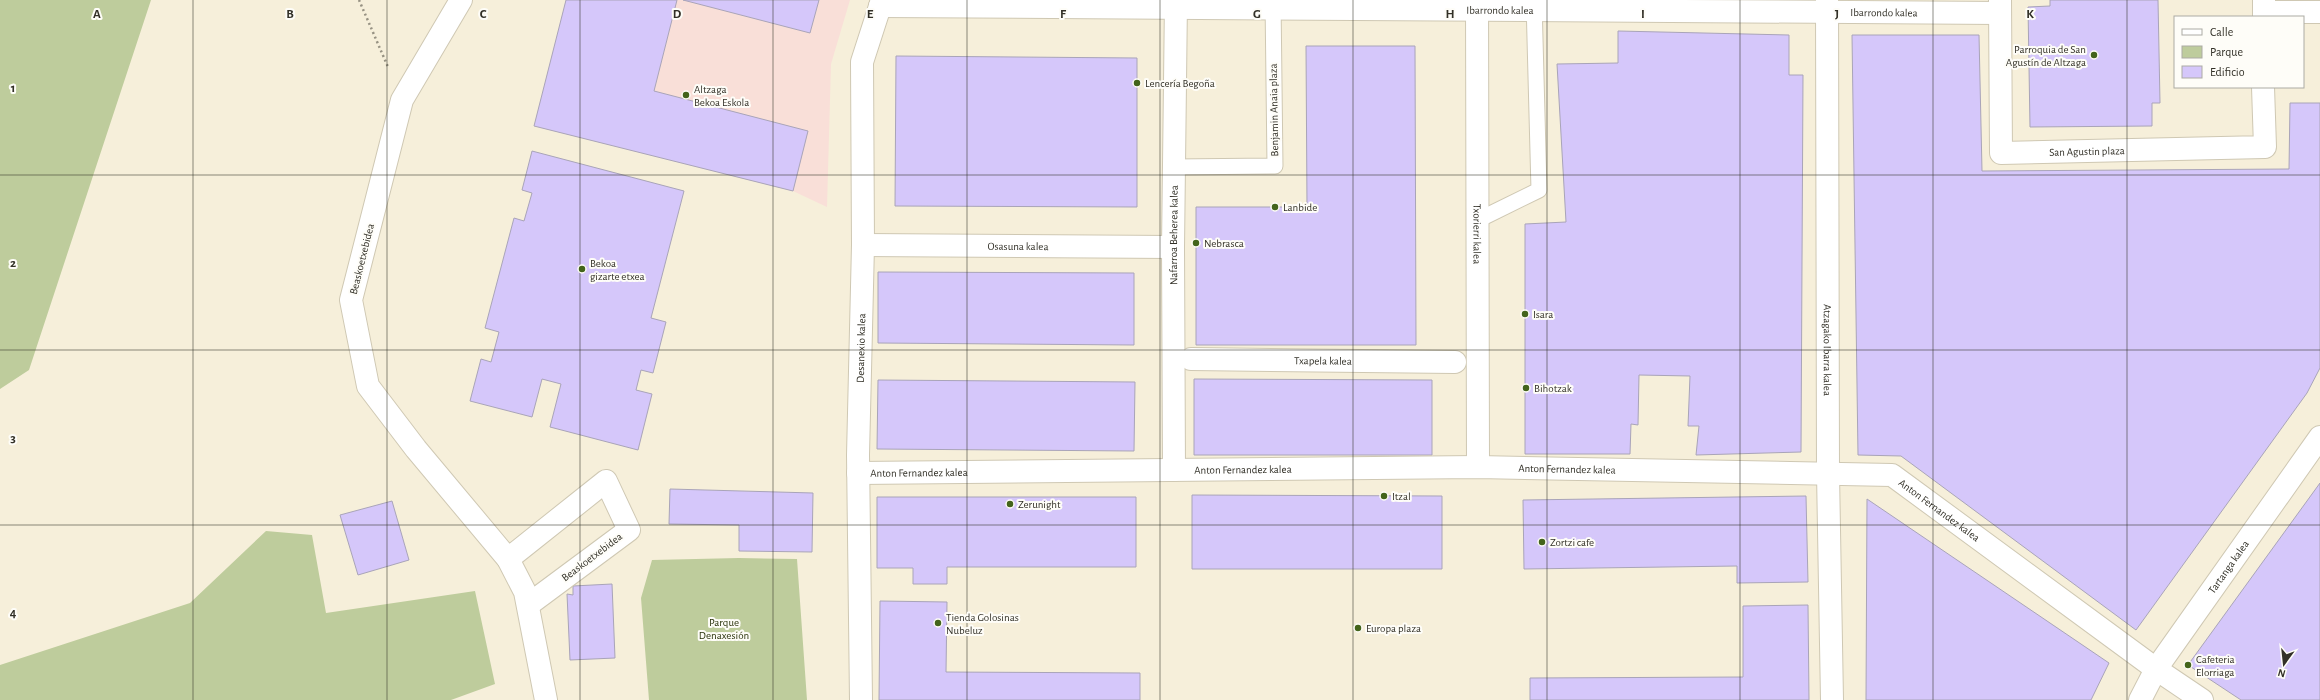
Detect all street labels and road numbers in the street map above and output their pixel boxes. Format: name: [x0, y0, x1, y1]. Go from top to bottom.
street label: Ibarrondo kalea: [1466, 4, 1534, 16]
street label: Ibarrondo kalea: [1850, 7, 1918, 18]
street label: Benjamin Anaia plaza: [1268, 63, 1280, 157]
street label: San Agustin plaza: [2049, 145, 2125, 157]
street label: Nafarroa Beherea kalea: [1167, 185, 1179, 285]
street label: Txorierri kalea: [1472, 204, 1483, 264]
street label: Beaskoetxebidea: [348, 222, 376, 296]
street label: Osasuna kalea: [987, 240, 1049, 252]
street label: Atzagako Ibarra kalea: [1822, 304, 1833, 396]
street label: Desanexio kalea: [854, 313, 867, 383]
street label: Txapela kalea: [1294, 355, 1352, 366]
street label: Anton Fernandez kalea: [1518, 462, 1616, 475]
street label: Anton Fernandez kalea: [1194, 463, 1292, 475]
street label: Anton Fernandez kalea: [870, 466, 968, 478]
street label: Anton Fernandez kalea: [1897, 477, 1982, 543]
street label: Beaskoetxebidea: [560, 531, 624, 583]
street label: Tartanga kalea: [2206, 538, 2251, 595]

